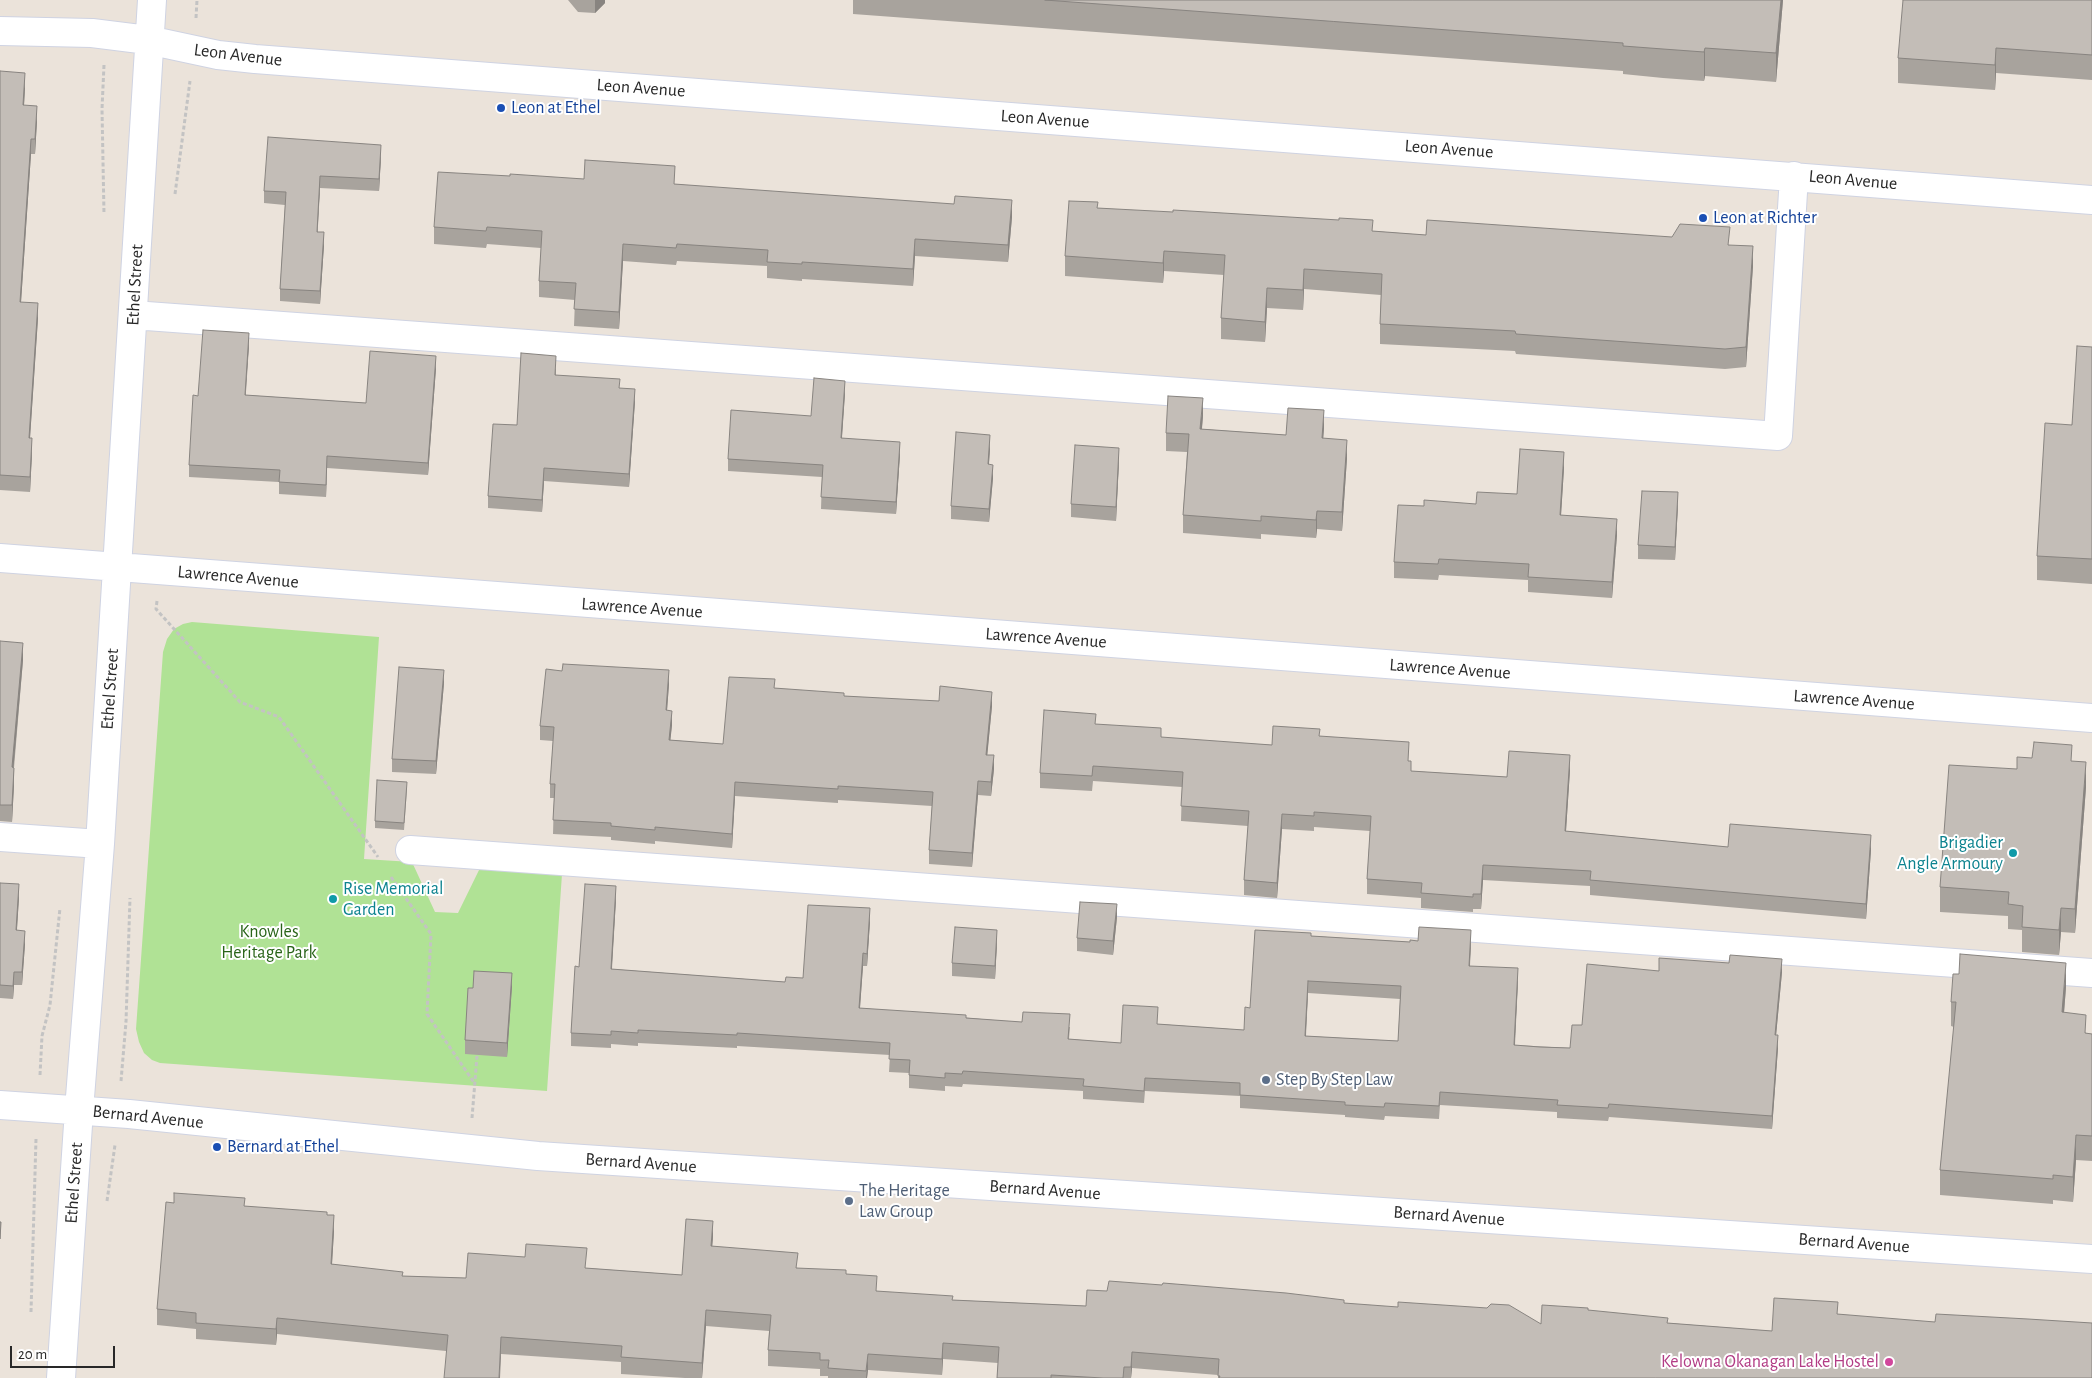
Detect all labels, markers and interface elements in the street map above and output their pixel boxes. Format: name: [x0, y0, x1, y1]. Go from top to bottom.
street label: Leon Avenue: [193, 39, 283, 71]
street label: Leon Avenue: [596, 74, 686, 102]
place label: Leon at Ethel: [511, 97, 601, 119]
marker: Leon at Ethel: [495, 102, 507, 114]
street label: Leon Avenue: [1000, 105, 1090, 133]
street label: Leon Avenue: [1404, 135, 1494, 163]
street label: Leon Avenue: [1808, 165, 1898, 195]
place label: Leon at Richter: [1713, 207, 1817, 229]
marker: Leon at Richter: [1697, 212, 1709, 224]
street label: Ethel Street: [122, 244, 148, 326]
street label: Lawrence Avenue: [176, 561, 300, 593]
street label: Lawrence Avenue: [581, 593, 703, 623]
street label: Lawrence Avenue: [985, 623, 1107, 653]
street label: Ethel Street: [96, 648, 124, 730]
street label: Lawrence Avenue: [1389, 654, 1511, 684]
street label: Lawrence Avenue: [1793, 685, 1915, 715]
place label: Brigadier Angle Armoury: [1897, 832, 2003, 874]
marker: Brigadier Angle Armoury: [2007, 847, 2019, 859]
place label: Rise Memorial Garden: [343, 878, 443, 921]
marker: Rise Memorial Garden: [327, 893, 339, 905]
park label: Knowles Heritage Park: [221, 921, 317, 964]
place label: Step By Step Law: [1276, 1069, 1393, 1091]
marker: Step By Step Law: [1260, 1074, 1272, 1086]
street label: Bernard Avenue: [91, 1100, 205, 1134]
place label: Bernard at Ethel: [227, 1136, 339, 1158]
marker: Bernard at Ethel: [211, 1141, 223, 1153]
street label: Ethel Street: [60, 1142, 88, 1224]
street label: Bernard Avenue: [585, 1148, 697, 1178]
street label: Bernard Avenue: [989, 1175, 1101, 1205]
place label: The Heritage Law Group: [859, 1180, 950, 1222]
marker: The Heritage Law Group: [843, 1195, 855, 1207]
street label: Bernard Avenue: [1393, 1201, 1505, 1231]
street label: Bernard Avenue: [1798, 1228, 1910, 1258]
scale bar: [12, 1336, 118, 1368]
text: 20 m: [18, 1347, 47, 1362]
place label: Kelowna Okanagan Lake Hostel: [1661, 1351, 1879, 1373]
marker: Kelowna Okanagan Lake Hostel: [1883, 1356, 1895, 1368]

